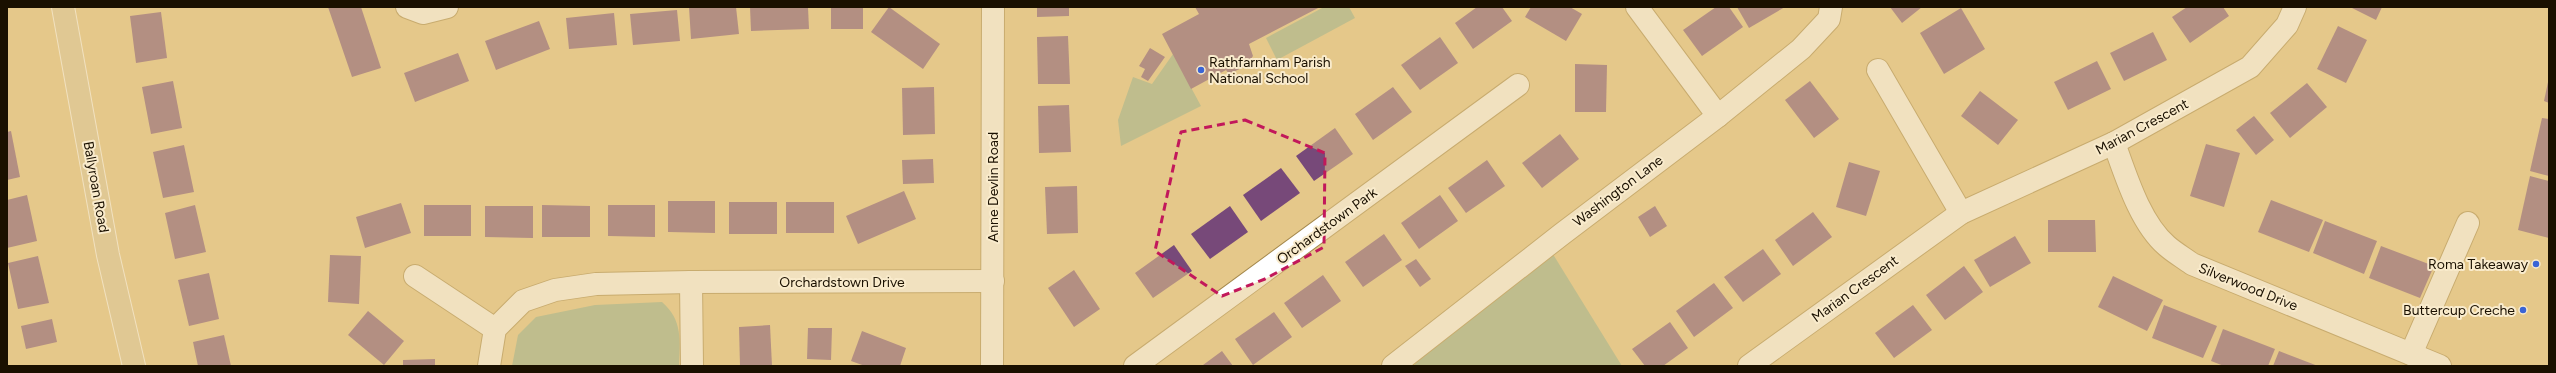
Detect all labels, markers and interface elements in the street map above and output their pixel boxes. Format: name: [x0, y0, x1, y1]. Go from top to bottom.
place label: Rathfarnham Parish National School: [1209, 54, 1331, 87]
marker: Rathfarnham Parish National School: [1196, 65, 1206, 75]
street label: Marian Crescent: [2093, 95, 2191, 159]
street label: Anne Devlin Road: [985, 132, 1002, 242]
street label: Ballyroan Road: [80, 140, 112, 234]
street label: Washington Lane: [1570, 151, 1667, 230]
street label: Orchardstown Park: [1274, 184, 1381, 268]
street label: Marian Crescent: [1808, 252, 1902, 326]
place label: Roma Takeaway: [2428, 256, 2529, 273]
street label: Silverwood Drive: [2196, 259, 2300, 315]
marker: Roma Takeaway: [2531, 259, 2541, 269]
street label: Orchardstown Drive: [779, 274, 905, 291]
place label: Buttercup Creche: [2403, 302, 2515, 319]
marker: Buttercup Creche: [2518, 305, 2528, 315]

